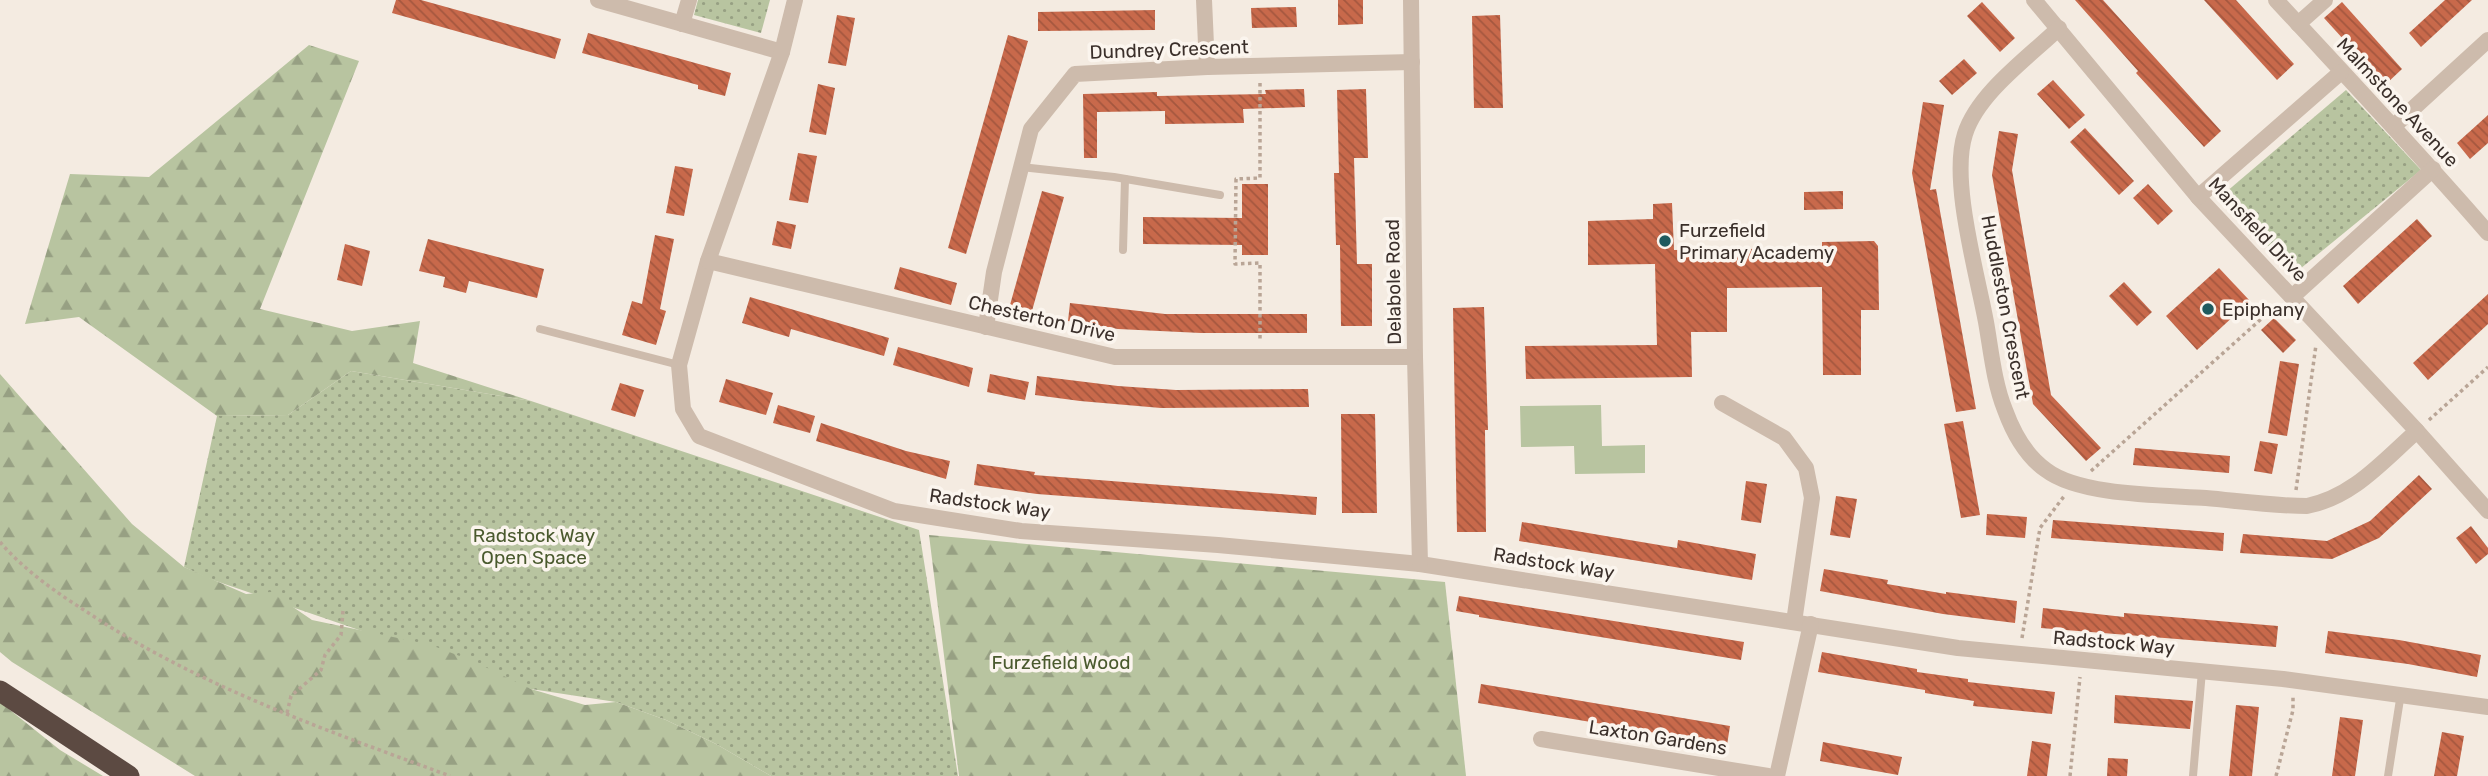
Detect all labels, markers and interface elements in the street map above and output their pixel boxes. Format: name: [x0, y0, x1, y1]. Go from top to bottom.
street label: Malmstone Avenue: [2332, 33, 2463, 172]
street label: Dundrey Crescent: [1089, 35, 1250, 64]
street label: Mansfield Drive: [2203, 172, 2312, 286]
street label: Huddleston Crescent: [1976, 213, 2035, 402]
street label: Delabole Road: [1381, 219, 1406, 345]
place label: Furzefield Primary Academy: [1679, 219, 1834, 264]
marker: Furzefield Primary Academy: [1657, 233, 1673, 249]
street label: Chesterton Drive: [966, 290, 1118, 347]
place label: Epiphany: [2222, 298, 2305, 321]
marker: Epiphany: [2200, 301, 2216, 317]
street label: Radstock Way: [928, 484, 1052, 523]
park label: Radstock Way Open Space: [473, 524, 595, 569]
street label: Radstock Way: [1492, 543, 1616, 584]
street label: Radstock Way: [2052, 626, 2176, 659]
park label: Furzefield Wood: [992, 651, 1130, 674]
street label: Laxton Gardens: [1587, 715, 1729, 760]

